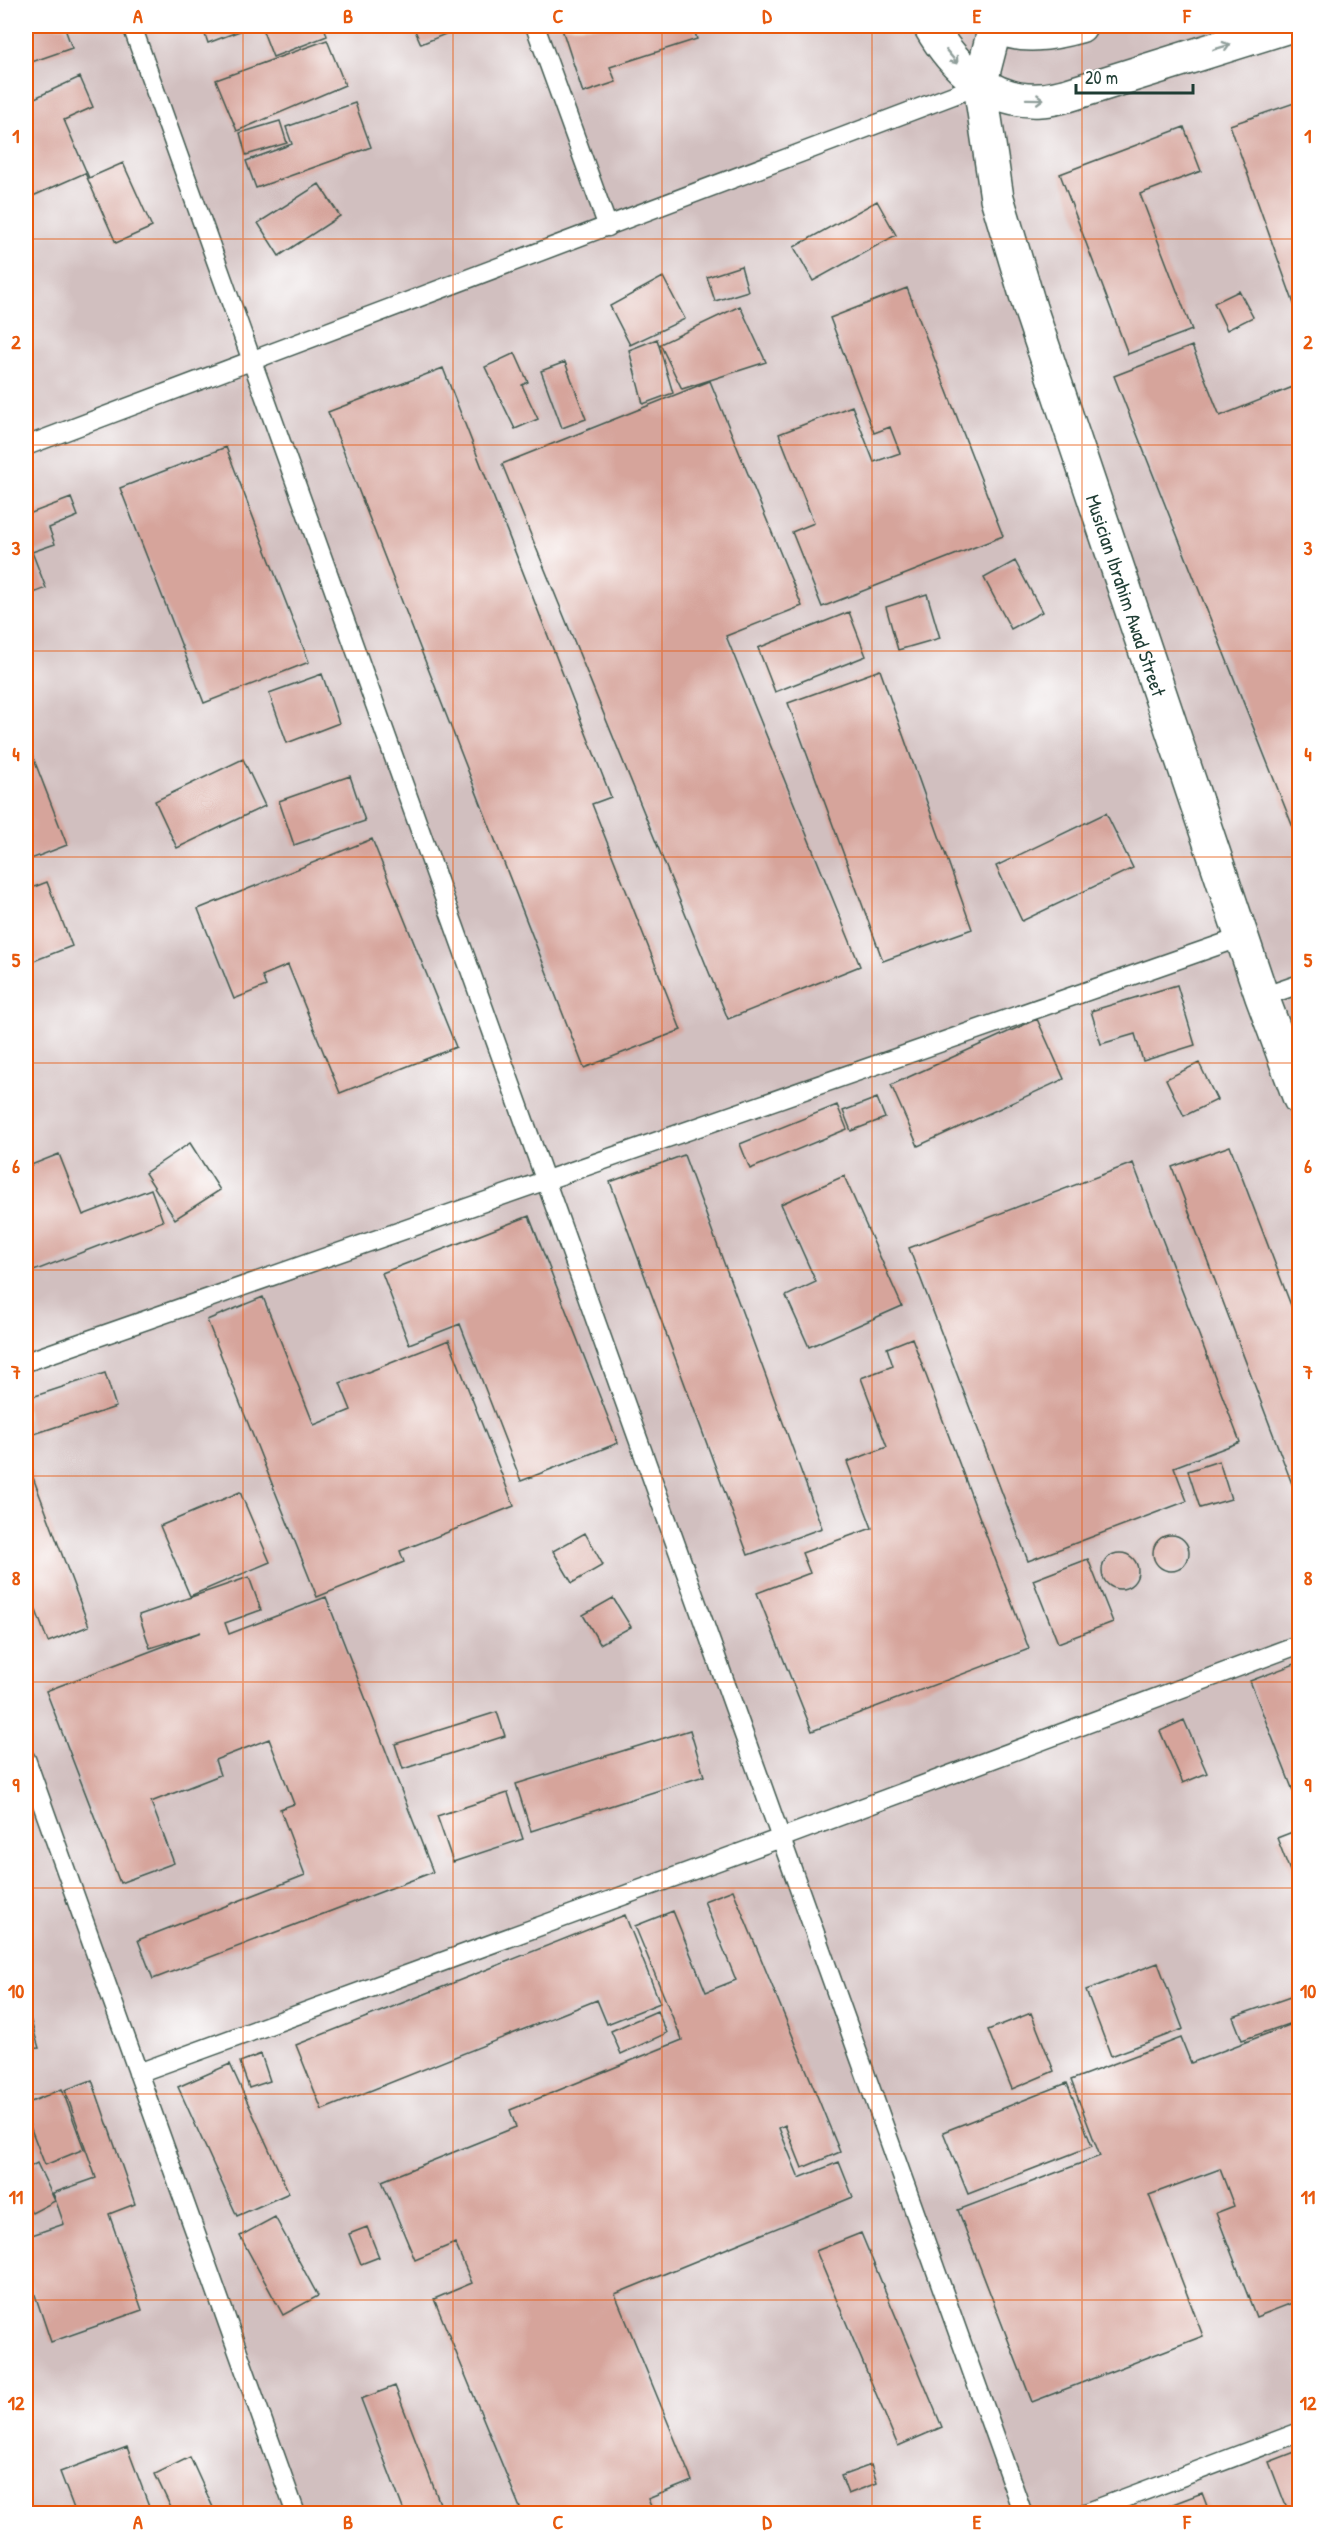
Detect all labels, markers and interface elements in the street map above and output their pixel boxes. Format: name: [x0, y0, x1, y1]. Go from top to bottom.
text: A: [133, 2, 143, 29]
text: B: [343, 2, 353, 29]
text: C: [553, 2, 564, 29]
text: D: [762, 2, 772, 29]
text: E: [973, 2, 982, 29]
text: F: [1182, 2, 1192, 29]
one-way arrow: [1212, 41, 1231, 52]
one-way arrow: [946, 49, 959, 65]
scale bar: [1076, 57, 1193, 95]
text: 20 m: [1085, 65, 1118, 90]
one-way arrow: [1025, 93, 1045, 105]
text: 1: [12, 122, 20, 149]
text: 1: [1304, 122, 1312, 149]
text: 2: [11, 328, 21, 355]
text: 2: [1303, 328, 1313, 355]
street label: Musician Ibrahim Awad Street: [1080, 491, 1174, 701]
text: 3: [12, 534, 21, 561]
text: 3: [1304, 534, 1313, 561]
text: 4: [12, 740, 20, 767]
text: 4: [1304, 740, 1312, 767]
text: 5: [12, 946, 21, 973]
text: 5: [1304, 946, 1313, 973]
text: 6: [12, 1152, 20, 1179]
text: 6: [1304, 1152, 1312, 1179]
text: 7: [10, 1358, 21, 1385]
text: 7: [1302, 1358, 1313, 1385]
text: 8: [12, 1564, 21, 1591]
text: 8: [1304, 1564, 1313, 1591]
text: 9: [12, 1771, 20, 1798]
text: 9: [1304, 1771, 1312, 1798]
text: 10: [8, 1977, 24, 2004]
text: 10: [1300, 1977, 1316, 2004]
text: 11: [9, 2183, 23, 2210]
text: 11: [1301, 2183, 1315, 2210]
text: 12: [8, 2389, 25, 2416]
text: 12: [1300, 2389, 1317, 2416]
text: A: [133, 2508, 143, 2535]
text: B: [343, 2508, 353, 2535]
text: C: [553, 2508, 564, 2535]
text: D: [762, 2508, 772, 2535]
text: E: [973, 2508, 982, 2535]
text: F: [1182, 2508, 1192, 2535]

